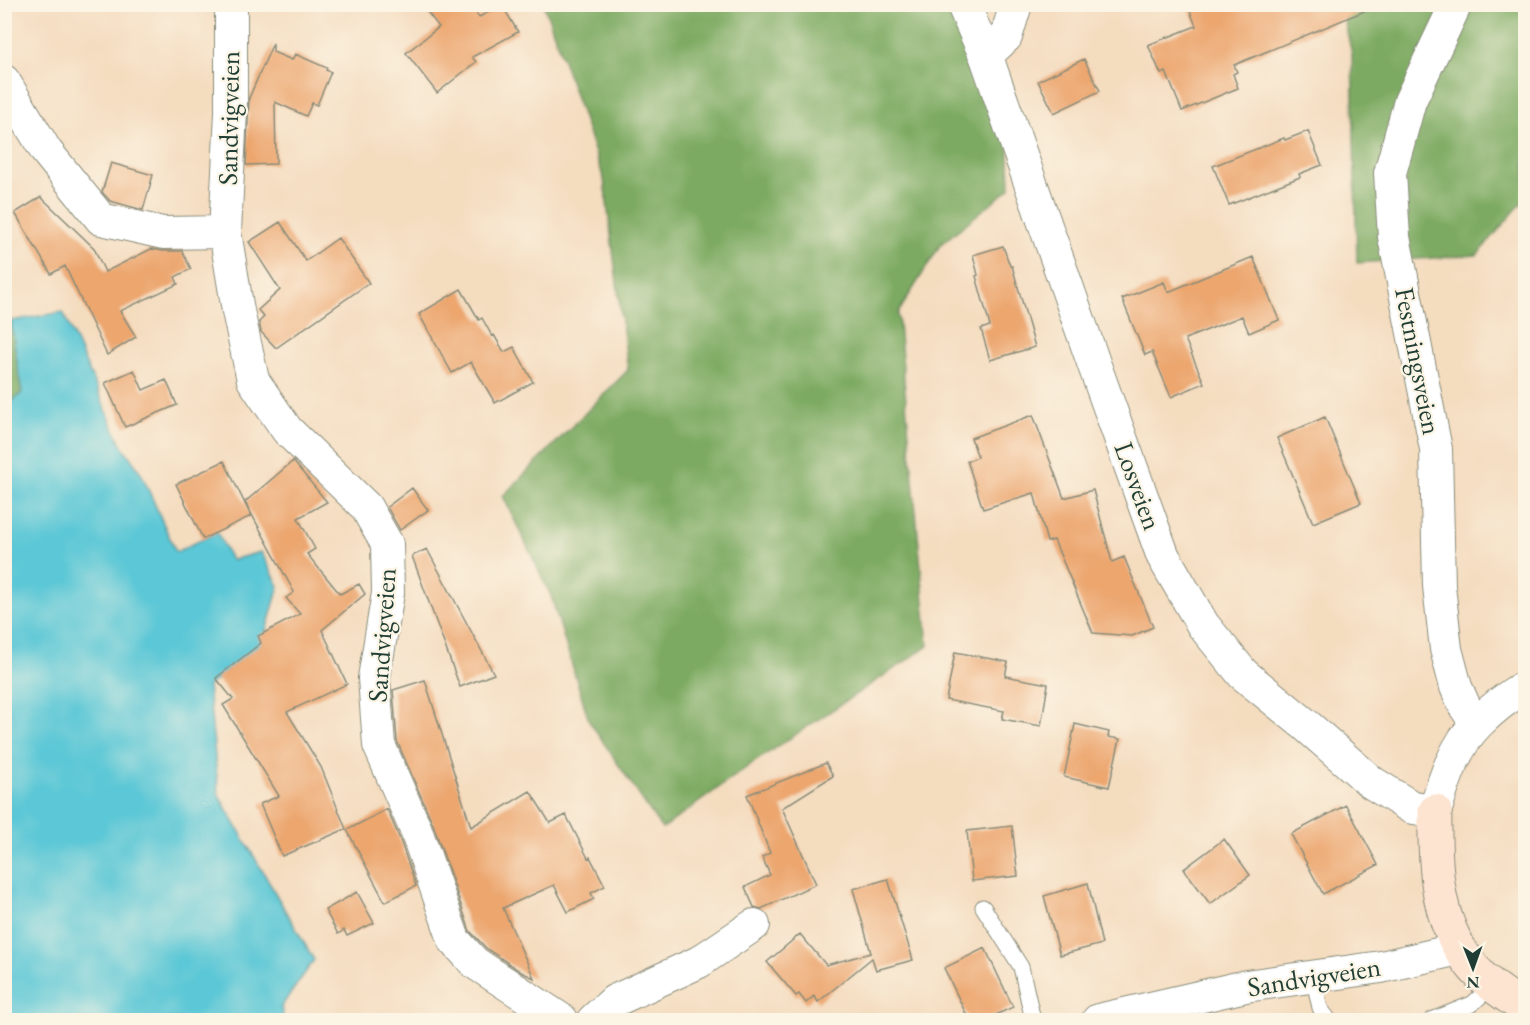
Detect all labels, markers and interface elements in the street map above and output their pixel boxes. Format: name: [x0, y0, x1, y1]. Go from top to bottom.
street label: Sandvigveien: [210, 50, 247, 186]
street label: Festningsveien: [1387, 284, 1450, 438]
street label: Losveien: [1106, 437, 1170, 535]
street label: Sandvigveien: [359, 567, 404, 703]
north arrow: [1443, 938, 1503, 998]
street label: Sandvigveien: [1245, 949, 1383, 1004]
text: N: [1467, 972, 1480, 993]

